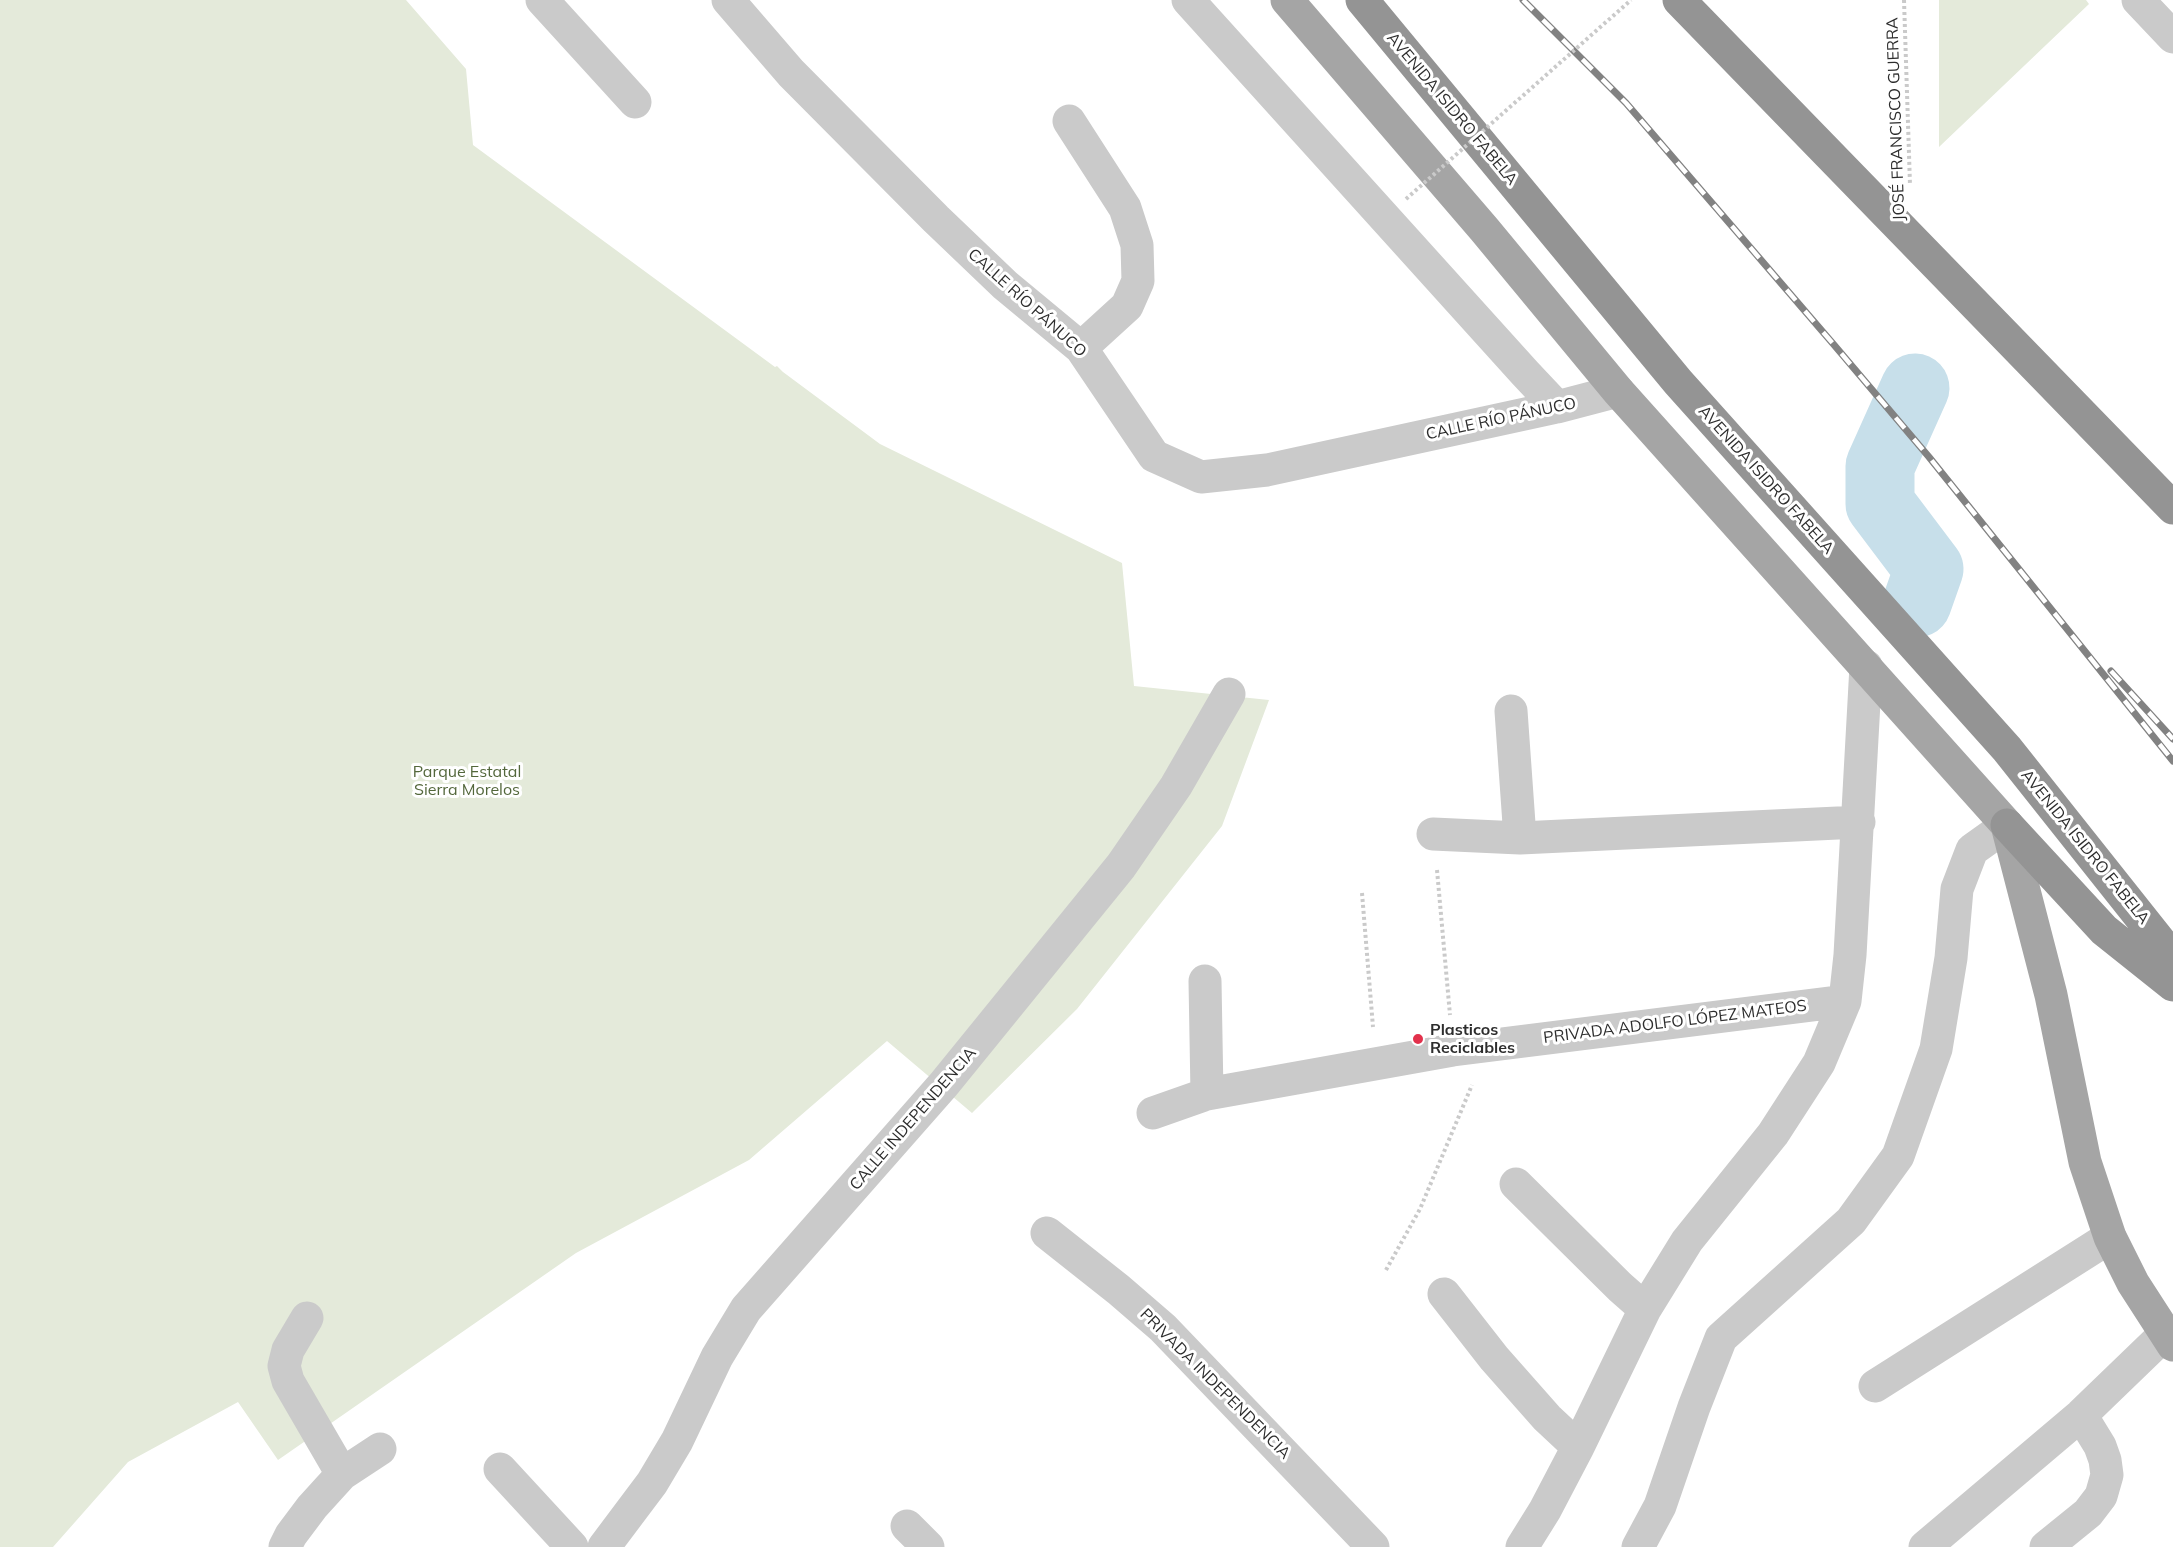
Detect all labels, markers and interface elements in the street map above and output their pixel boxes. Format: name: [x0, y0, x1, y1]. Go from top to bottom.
street label: JOSÉ FRANCISCO GUERRA: [1883, 17, 1909, 221]
street label: AVENIDA ISIDRO FABELA: [1383, 29, 1521, 189]
street label: CALLE RÍO PÁNUCO: [964, 245, 1090, 361]
street label: CALLE RÍO PÁNUCO: [1424, 394, 1578, 444]
street label: AVENIDA ISIDRO FABELA: [1694, 402, 1838, 558]
park label: Parque Estatal Sierra Morelos: [413, 762, 521, 800]
street label: AVENIDA ISIDRO FABELA: [2017, 766, 2153, 928]
street label: PRIVADA ADOLFO LÓPEZ MATEOS: [1542, 996, 1808, 1048]
place label: Plasticos Reciclables: [1430, 1020, 1515, 1058]
marker: Plasticos Reciclables: [1411, 1032, 1425, 1046]
street label: CALLE INDEPENDENCIA: [846, 1044, 980, 1194]
street label: PRIVADA INDEPENDENCIA: [1136, 1305, 1294, 1463]

